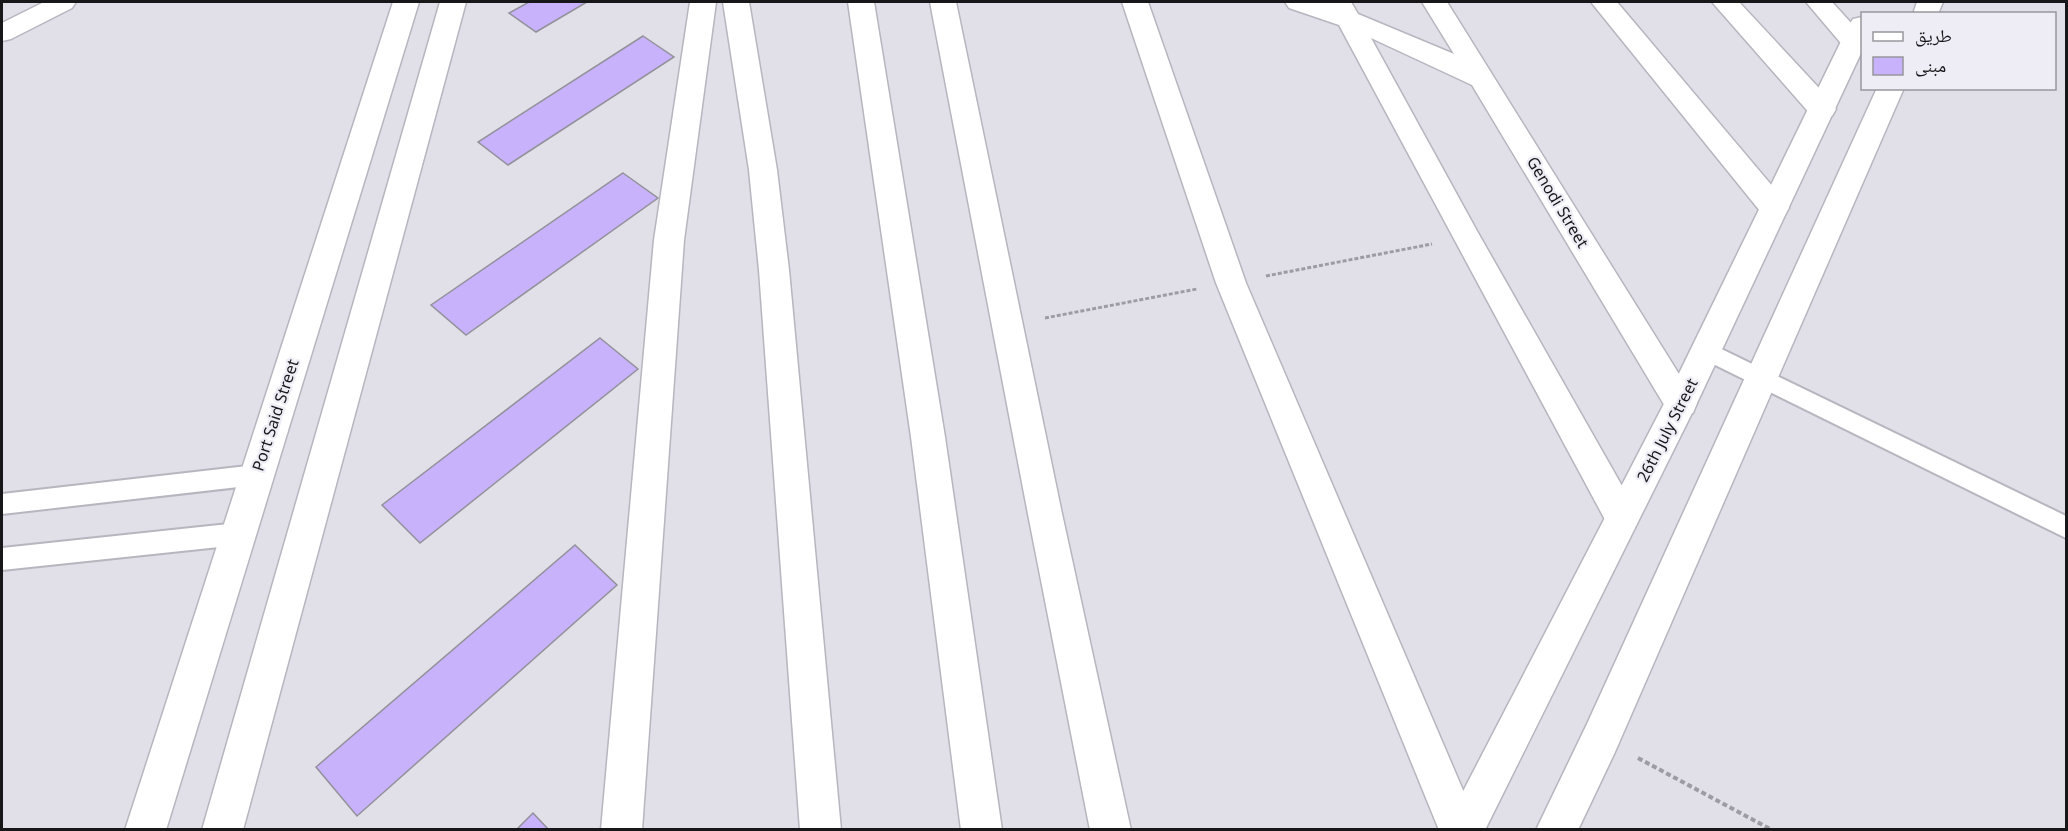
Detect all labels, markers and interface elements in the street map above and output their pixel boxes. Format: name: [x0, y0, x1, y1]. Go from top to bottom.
legend: [1861, 12, 2056, 90]
text: طريق: [1915, 23, 1952, 47]
text: مبنى: [1915, 53, 1946, 77]
street label: Genodi Street: [1522, 152, 1594, 252]
street label: Port Said Street: [247, 356, 304, 474]
street label: 26th July Street: [1631, 374, 1703, 486]

